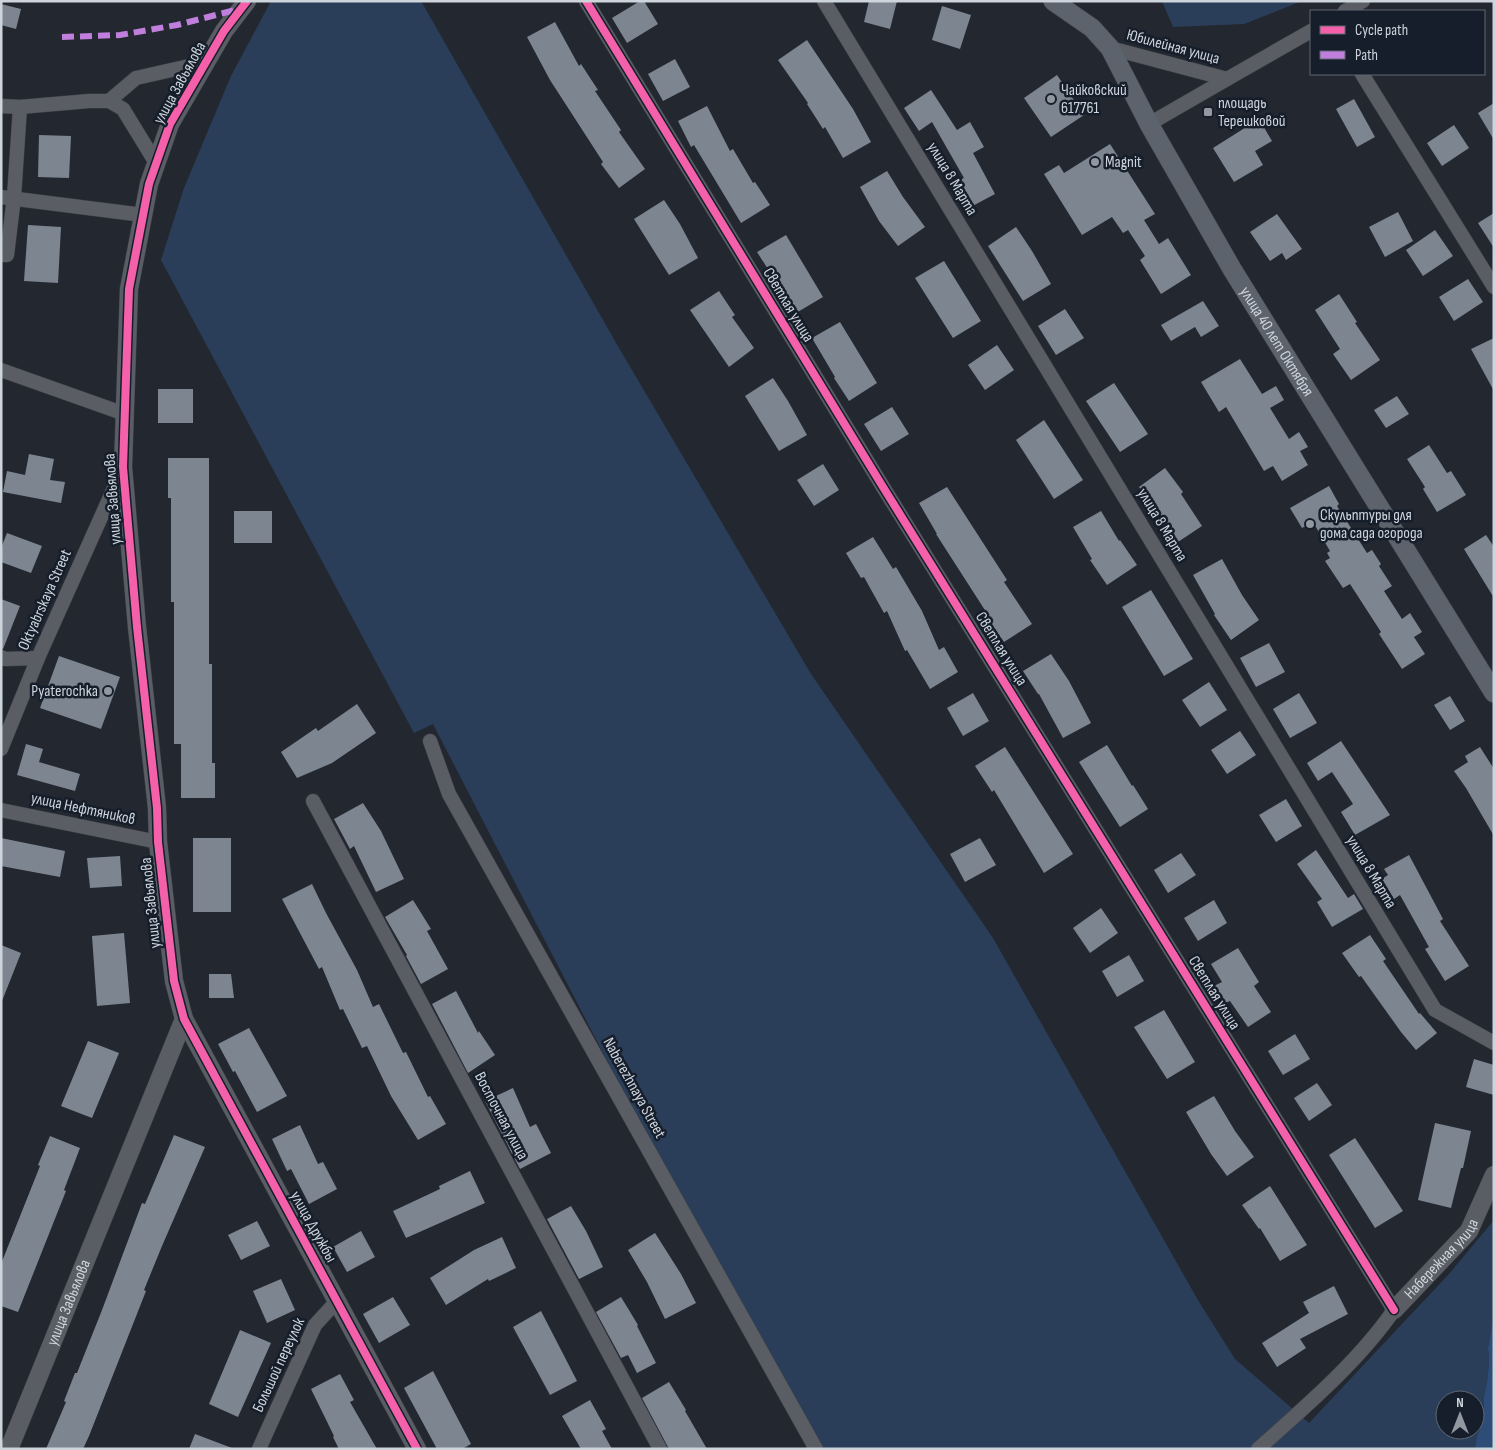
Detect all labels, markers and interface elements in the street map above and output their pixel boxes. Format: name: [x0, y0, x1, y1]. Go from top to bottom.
legend: [1310, 10, 1485, 75]
text: Cycle path: [1355, 21, 1408, 40]
street label: Юбилейная улица: [1124, 25, 1222, 69]
street label: улица Завьялова: [150, 39, 210, 127]
text: Path: [1355, 46, 1378, 65]
place label: Чайковский 617761: [1061, 81, 1127, 118]
marker: Чайковский 617761: [1045, 93, 1057, 105]
place label: площадь Терешковой: [1218, 94, 1286, 131]
marker: площадь Терешковой: [1202, 106, 1214, 118]
street label: улица 8 Марта: [923, 139, 981, 219]
place label: Magnit: [1105, 153, 1142, 172]
marker: Magnit: [1089, 156, 1101, 168]
street label: Светлая улица: [758, 264, 818, 346]
street label: улица 40 лет Октября: [1236, 283, 1318, 400]
street label: улица Завьялова: [100, 453, 126, 545]
street label: улица 8 Марта: [1133, 485, 1191, 565]
place label: Скульптуры для дома сада огорода: [1320, 506, 1423, 543]
marker: Скульптуры для дома сада огорода: [1304, 518, 1316, 530]
street label: Oktyabrskaya Street: [14, 547, 76, 653]
street label: Светлая улица: [971, 609, 1031, 689]
place label: Pyaterochka: [31, 682, 98, 701]
marker: Pyaterochka: [102, 685, 114, 697]
street label: улица Нефтяников: [29, 789, 137, 829]
street label: улица 8 Марта: [1342, 832, 1400, 912]
street label: улица Завьялова: [137, 857, 165, 949]
street label: Светлая улица: [1184, 953, 1244, 1033]
street label: Naberezhnaya Street: [599, 1034, 670, 1142]
street label: Восточная улица: [470, 1069, 532, 1163]
street label: улица Дружбы: [286, 1188, 340, 1266]
street label: Набережная улица: [1400, 1216, 1483, 1303]
street label: улица Завьялова: [43, 1257, 95, 1349]
street label: Большой переулок: [249, 1314, 310, 1415]
north arrow: [1435, 1390, 1485, 1440]
text: N: [1456, 1394, 1464, 1411]

